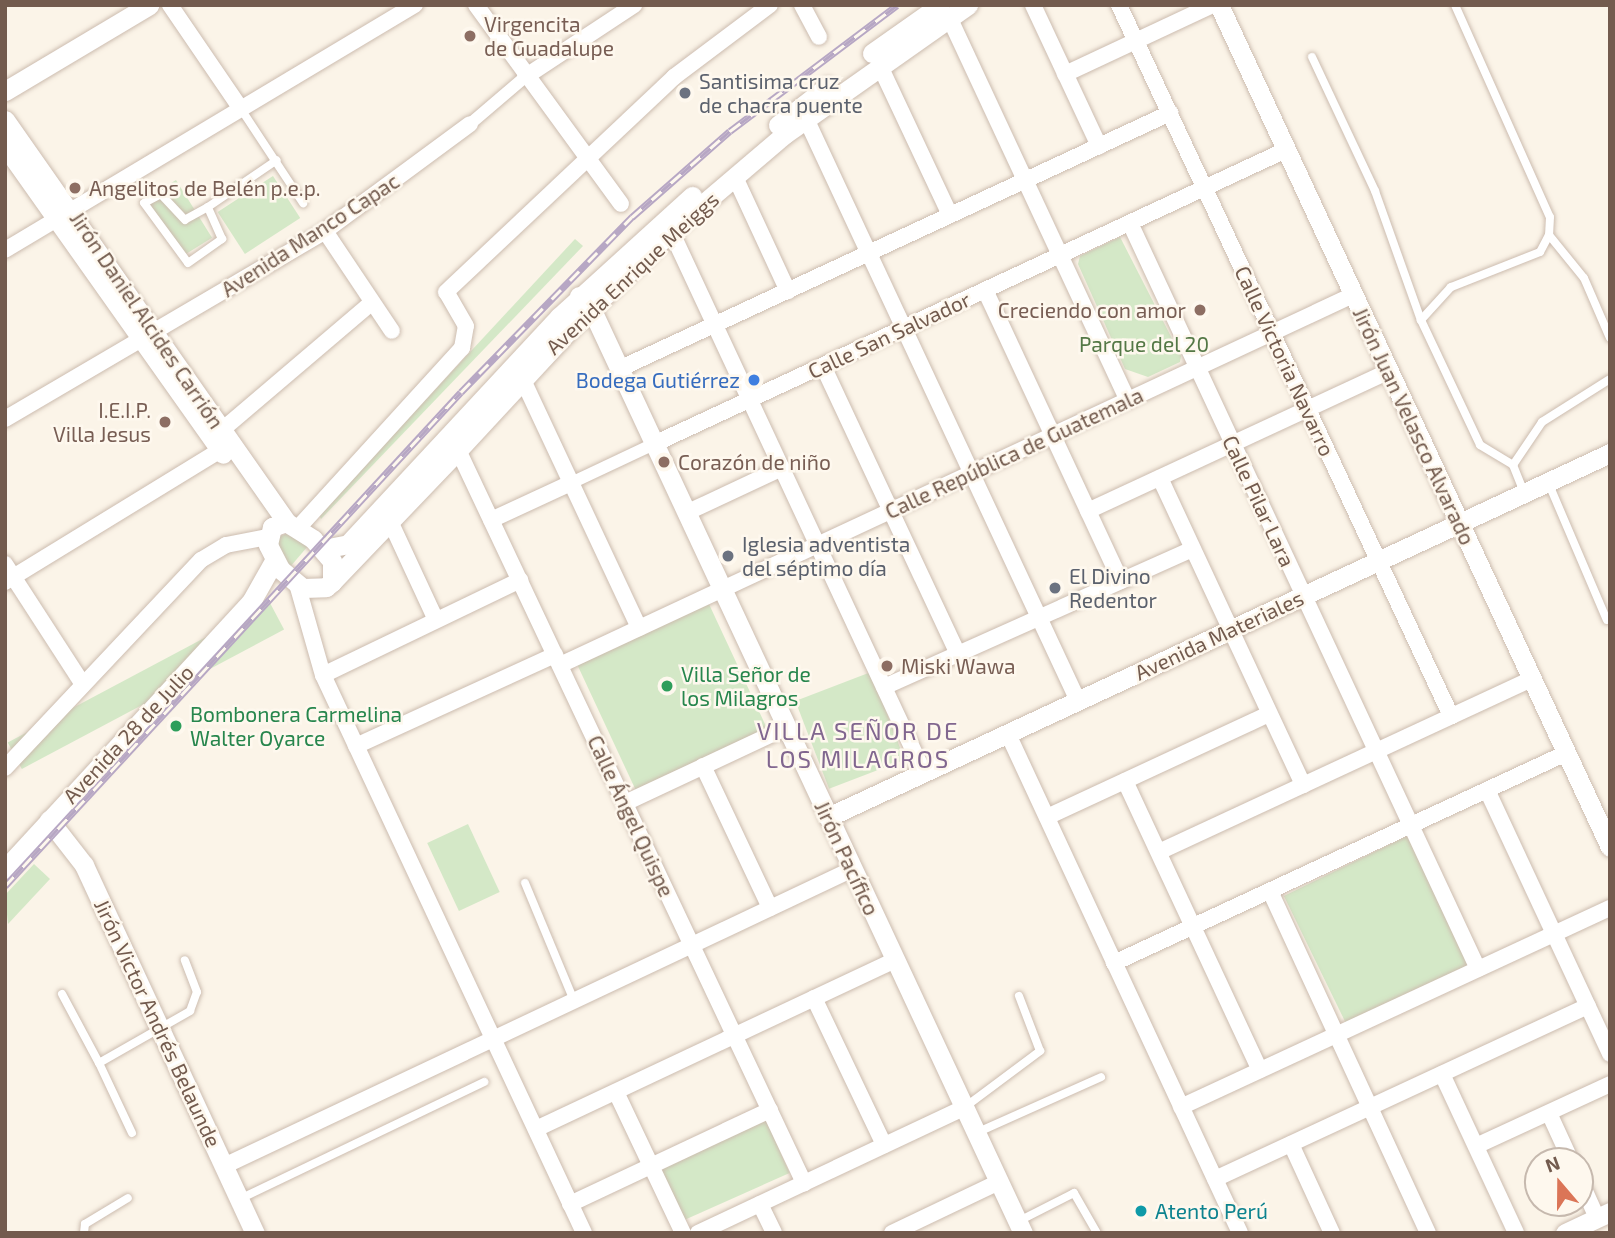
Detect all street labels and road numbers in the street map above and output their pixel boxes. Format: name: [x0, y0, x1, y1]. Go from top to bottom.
street label: Avenida Manco Capac: [216, 168, 404, 302]
street label: Avenida Enrique Meiggs: [540, 186, 724, 360]
street label: Jirón Daniel Alcides Carrión: [65, 206, 229, 434]
street label: Calle Victoria Navarro: [1230, 262, 1340, 460]
street label: Calle San Salvador: [804, 286, 974, 384]
street label: Jirón Juan Velasco Alvarado: [1348, 303, 1480, 549]
street label: Calle República de Guatemala: [881, 382, 1147, 524]
street label: Calle Pilar Lara: [1217, 431, 1301, 571]
street label: Avenida Materiales: [1131, 585, 1307, 685]
street label: Avenida 28 de Julio: [57, 659, 199, 809]
street label: Calle Ángel Quispe: [582, 731, 680, 901]
street label: Jirón Pacífico: [810, 797, 884, 919]
street label: Jirón Victor Andrés Belaunde: [89, 894, 227, 1152]

